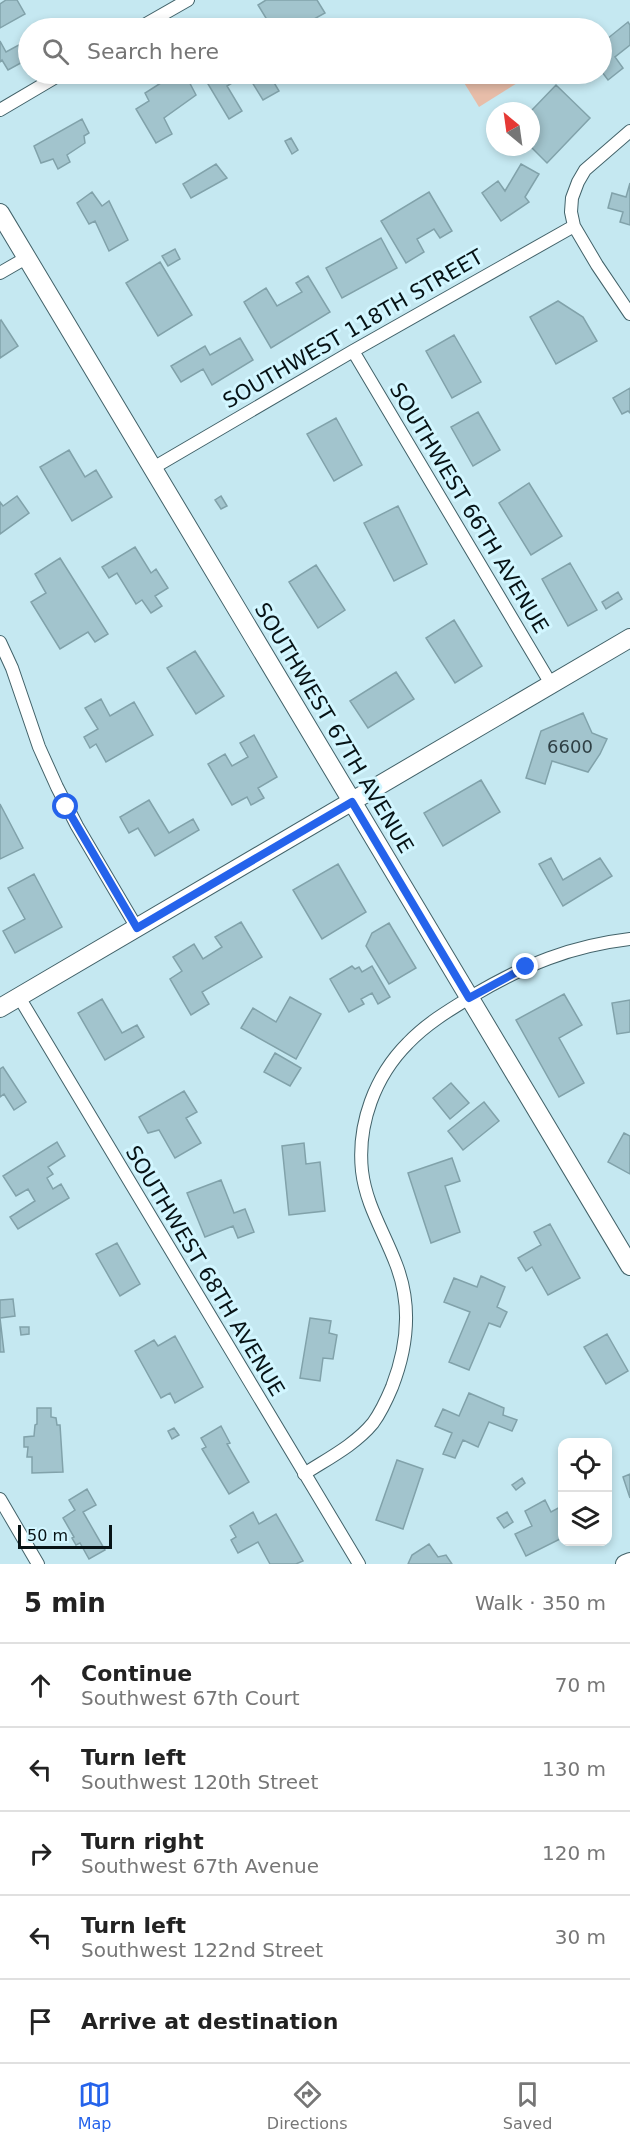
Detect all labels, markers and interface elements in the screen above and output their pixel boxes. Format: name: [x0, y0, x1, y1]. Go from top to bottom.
search box: [18, 18, 612, 84]
icon: search: [39, 35, 72, 68]
text: Search here: [87, 39, 219, 64]
north arrow: [486, 102, 540, 156]
street label: SOUTHWEST 118TH STREET: [219, 244, 487, 413]
street label: SOUTHWEST 66TH AVENUE: [385, 378, 553, 638]
street label: SOUTHWEST 67TH AVENUE: [250, 598, 418, 858]
house number: 6600: [547, 736, 593, 757]
route start: [52, 793, 78, 819]
route end: [512, 953, 538, 979]
street label: SOUTHWEST 68TH AVENUE: [121, 1141, 289, 1401]
map controls: [558, 1438, 612, 1546]
button: locate: [558, 1438, 612, 1492]
button: layers: [558, 1492, 612, 1546]
scale bar: [18, 1522, 112, 1550]
text: 50 m: [27, 1526, 68, 1545]
text: 5 min: [24, 1588, 106, 1618]
text: Walk · 350 m: [475, 1591, 606, 1615]
text: Continue: [81, 1661, 192, 1686]
icon: ahead: [24, 1669, 57, 1702]
text: 70 m: [555, 1673, 606, 1697]
text: Southwest 67th Court: [81, 1686, 300, 1710]
text: Turn left: [81, 1745, 186, 1770]
icon: left: [24, 1753, 57, 1786]
text: 130 m: [542, 1757, 606, 1781]
text: Southwest 120th Street: [81, 1770, 318, 1794]
text: Turn right: [81, 1829, 204, 1854]
icon: right: [24, 1837, 57, 1870]
text: 120 m: [542, 1841, 606, 1865]
text: Southwest 67th Avenue: [81, 1854, 319, 1878]
text: Turn left: [81, 1913, 186, 1938]
icon: left: [24, 1921, 57, 1954]
text: 30 m: [555, 1925, 606, 1949]
text: Southwest 122nd Street: [81, 1938, 323, 1962]
icon: arrive: [24, 2005, 57, 2038]
text: Arrive at destination: [81, 2009, 338, 2034]
tab: Map: [78, 2078, 111, 2133]
tab: Directions: [267, 2078, 347, 2133]
tab: Saved: [503, 2078, 552, 2133]

